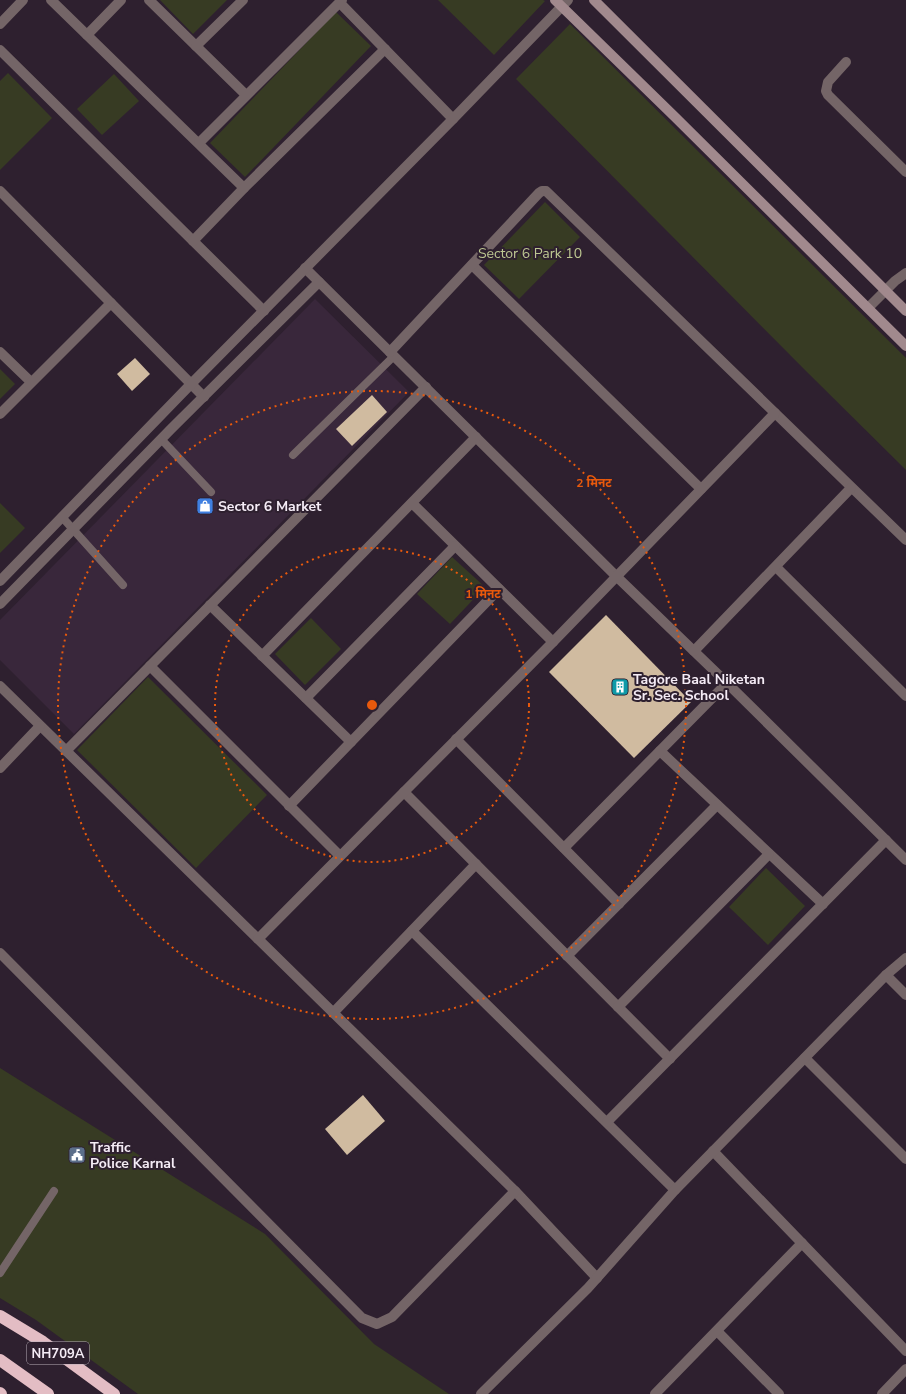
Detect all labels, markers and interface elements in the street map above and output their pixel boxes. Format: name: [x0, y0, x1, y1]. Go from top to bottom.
park label: Sector 6 Park 10: [478, 244, 582, 263]
text: 2 मिनट: [576, 475, 612, 491]
shop icon: Sector 6 Market: [195, 496, 215, 516]
place label: Sector 6 Market: [218, 497, 322, 516]
text: 1 मिनट: [465, 586, 501, 602]
place label: Tagore Baal Niketan Sr. Sec. School: [633, 670, 765, 705]
building icon: Tagore Baal Niketan Sr. Sec. School: [610, 677, 630, 697]
centre of rings: [365, 698, 379, 712]
place label: Traffic Police Karnal: [90, 1138, 176, 1173]
public building icon: Traffic Police Karnal: [67, 1145, 87, 1165]
road number: NH709A: [27, 1342, 89, 1364]

